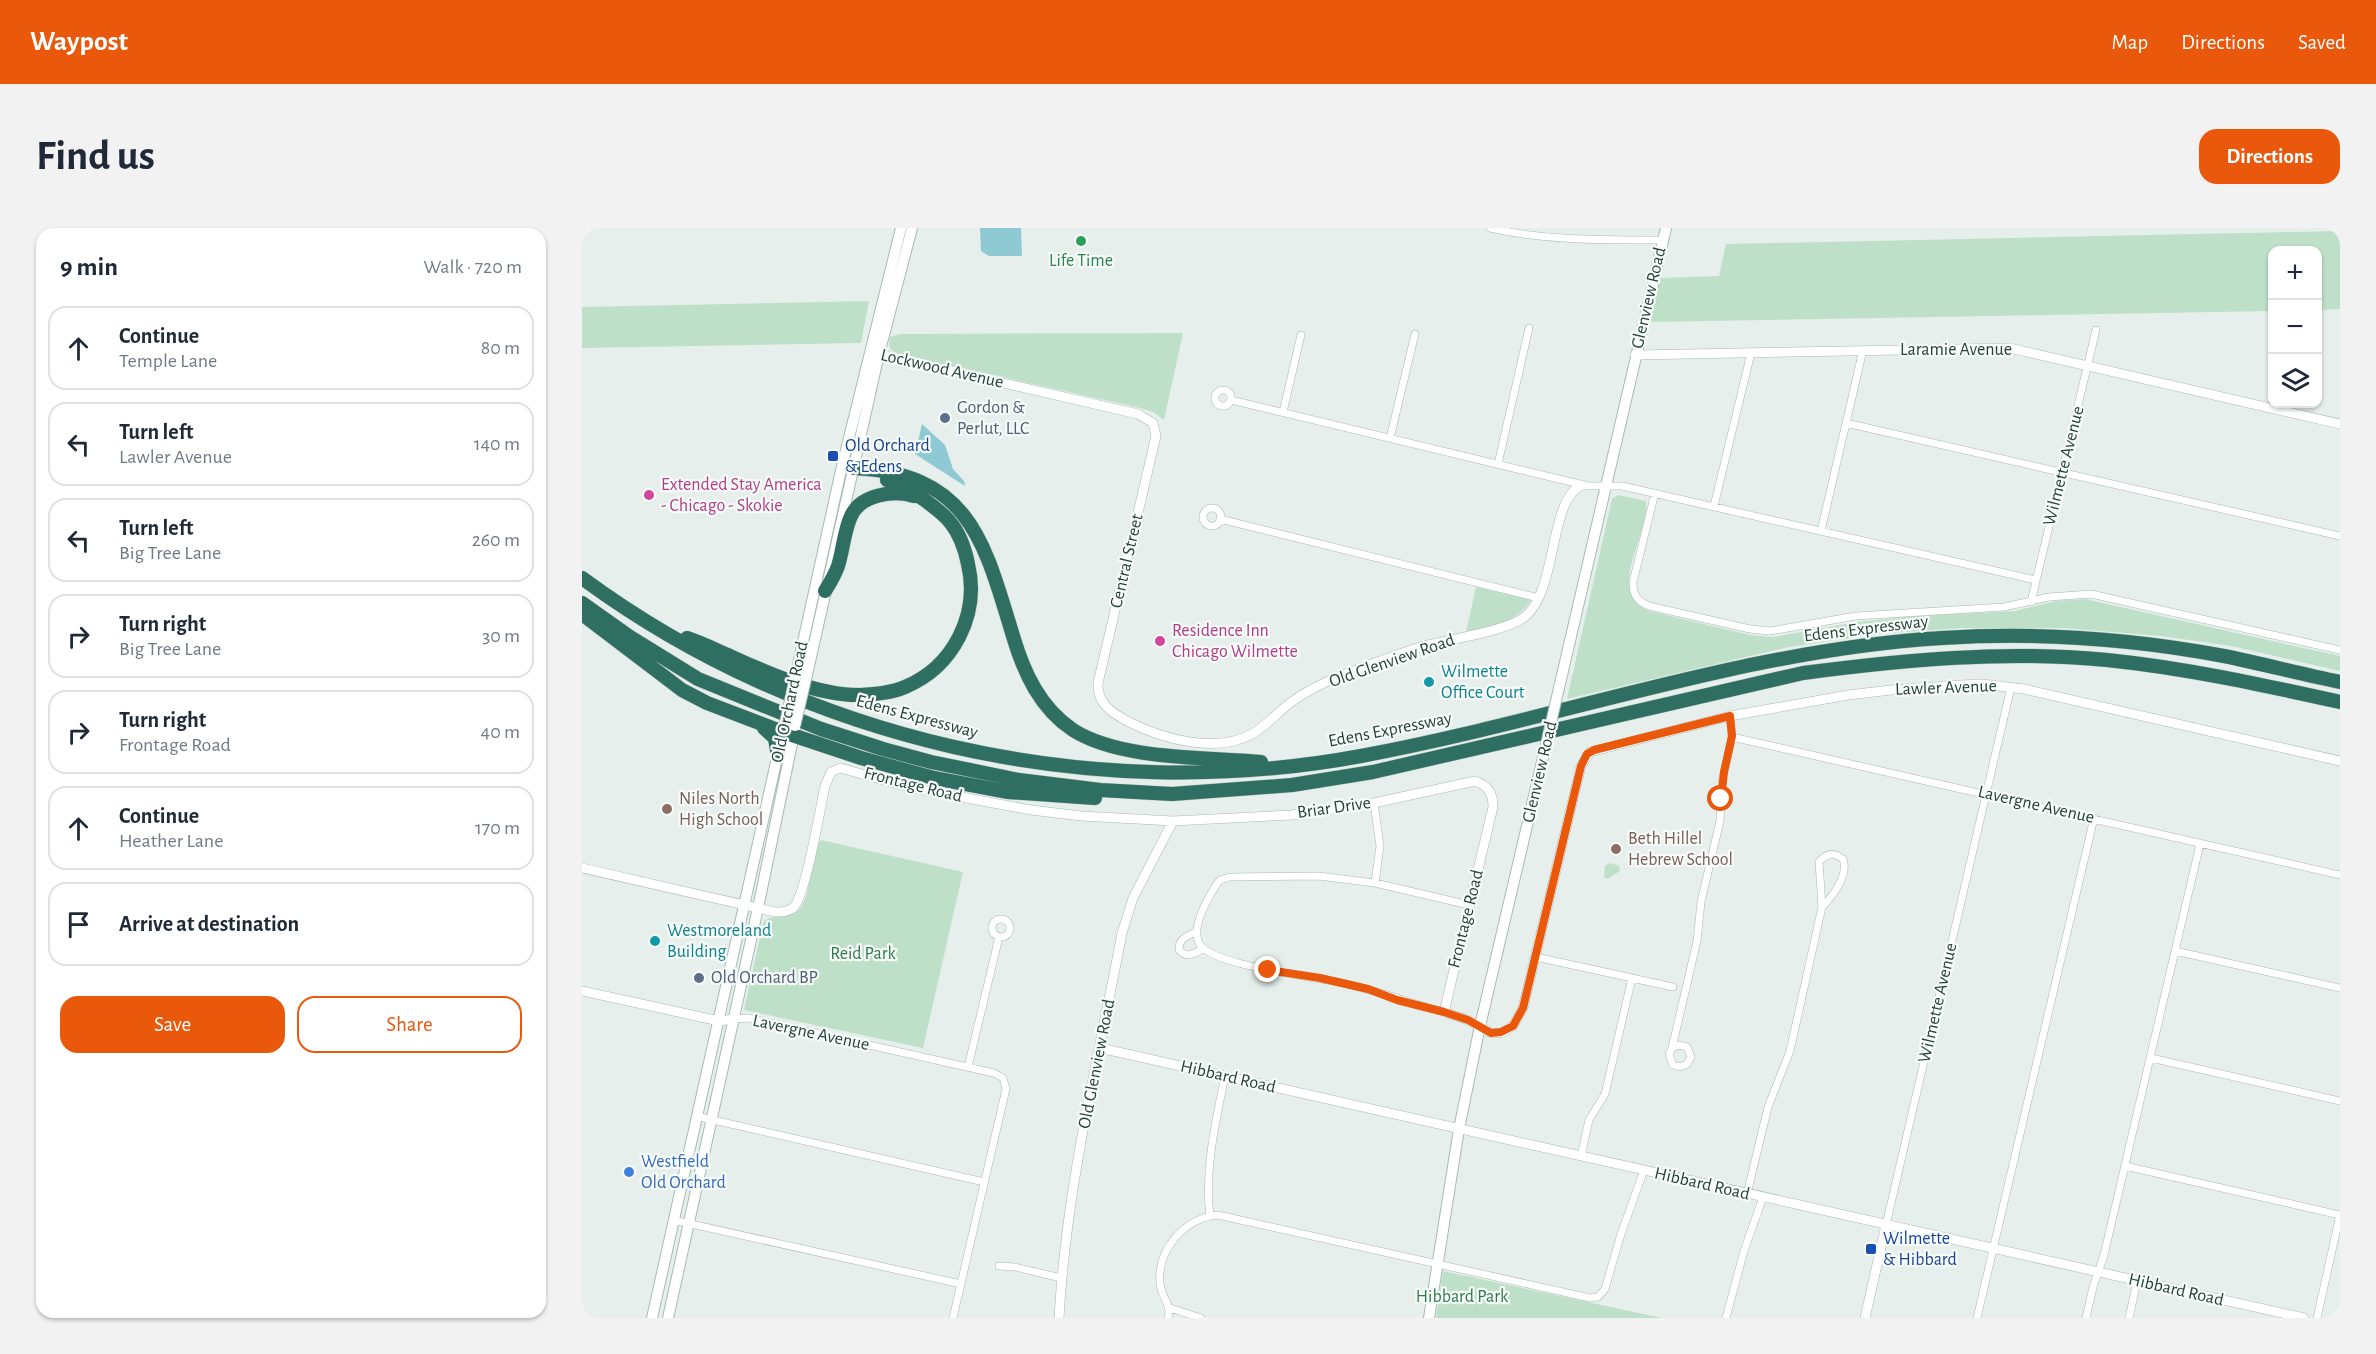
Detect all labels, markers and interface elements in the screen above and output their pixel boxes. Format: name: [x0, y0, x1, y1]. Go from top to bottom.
text: Waypost: [30, 28, 128, 56]
text: Map: [2112, 32, 2148, 53]
text: Directions: [2181, 32, 2265, 53]
text: Saved: [2298, 32, 2346, 53]
button: Directions: [2199, 129, 2340, 184]
text: Find us: [36, 135, 155, 177]
marker: Life Time: [1074, 234, 1088, 248]
street label: Glenview Road: [1629, 246, 1669, 350]
map controls: [2268, 246, 2322, 408]
button: +: [2268, 246, 2322, 300]
place label: Life Time: [1049, 252, 1113, 270]
text: 9 min: [60, 254, 118, 280]
text: Walk · 720 m: [423, 257, 522, 277]
button: −: [2268, 300, 2322, 354]
text: Continue: [119, 325, 199, 347]
icon: ahead: [62, 332, 95, 365]
text: 80 m: [481, 338, 520, 358]
street label: Laramie Avenue: [1900, 341, 2012, 359]
street label: Lockwood Avenue: [879, 346, 1005, 392]
text: Temple Lane: [119, 351, 217, 371]
button: layers: [2268, 354, 2322, 408]
place label: Gordon & Perlut, LLC: [957, 399, 1029, 438]
street label: Wilmette Avenue: [2040, 404, 2088, 528]
marker: Gordon & Perlut, LLC: [938, 411, 952, 425]
text: Turn left: [119, 421, 193, 443]
icon: left: [62, 428, 95, 461]
text: 140 m: [474, 434, 520, 454]
place label: Old Orchard & Edens: [845, 437, 930, 476]
text: Lawler Avenue: [119, 447, 232, 467]
marker: Old Orchard & Edens: [826, 449, 840, 463]
place label: Extended Stay America - Chicago - Skokie: [661, 476, 822, 515]
marker: Extended Stay America - Chicago - Skokie: [642, 488, 656, 502]
street label: Central Street: [1107, 512, 1147, 610]
text: Turn left: [119, 517, 193, 539]
icon: left: [62, 524, 95, 557]
text: 260 m: [472, 530, 520, 550]
text: Big Tree Lane: [119, 543, 221, 563]
street label: Edens Expressway: [1803, 612, 1930, 646]
text: Turn right: [119, 613, 206, 635]
icon: right: [62, 620, 95, 653]
place label: Residence Inn Chicago Wilmette: [1172, 622, 1298, 661]
text: 30 m: [482, 626, 520, 646]
street label: Old Glenview Road: [1327, 631, 1457, 691]
marker: Residence Inn Chicago Wilmette: [1153, 634, 1167, 648]
text: Big Tree Lane: [119, 639, 221, 659]
street label: Old Orchard Road: [768, 640, 812, 764]
place label: Wilmette Office Court: [1441, 663, 1525, 702]
marker: Wilmette Office Court: [1422, 675, 1436, 689]
street label: Lawler Avenue: [1895, 677, 1997, 699]
street label: Edens Expressway: [854, 692, 980, 742]
text: Turn right: [119, 709, 206, 731]
street label: Edens Expressway: [1327, 709, 1454, 751]
icon: right: [62, 716, 95, 749]
street label: Glenview Road: [1520, 720, 1560, 824]
text: 40 m: [481, 722, 520, 742]
text: Frontage Road: [119, 735, 231, 755]
street label: Frontage Road: [862, 764, 964, 806]
street label: Lavergne Avenue: [1976, 783, 2096, 827]
route start: [1707, 785, 1733, 811]
place label: Niles North High School: [679, 790, 763, 829]
street label: Briar Drive: [1296, 794, 1372, 822]
marker: Niles North High School: [660, 802, 674, 816]
text: Continue: [119, 805, 199, 827]
icon: ahead: [62, 812, 95, 845]
text: 170 m: [475, 818, 520, 838]
place label: Beth Hillel Hebrew School: [1628, 830, 1733, 869]
text: Heather Lane: [119, 831, 223, 851]
marker: Beth Hillel Hebrew School: [1609, 842, 1623, 856]
street label: Frontage Road: [1445, 868, 1487, 970]
icon: arrive: [62, 908, 95, 941]
text: Arrive at destination: [119, 913, 299, 935]
place label: Westmoreland Building: [667, 922, 771, 961]
marker: Westmoreland Building: [648, 934, 662, 948]
street label: Wilmette Avenue: [1915, 941, 1961, 1065]
park label: Reid Park: [830, 945, 896, 963]
route end: [1254, 956, 1280, 982]
place label: Old Orchard BP: [711, 969, 818, 987]
marker: Old Orchard BP: [692, 971, 706, 985]
button: Save: [60, 996, 285, 1053]
button: Share: [297, 996, 522, 1053]
street label: Old Glenview Road: [1076, 998, 1118, 1130]
street label: Lavergne Avenue: [751, 1012, 871, 1054]
street label: Hibbard Road: [1179, 1057, 1277, 1097]
place label: Westfield Old Orchard: [641, 1153, 726, 1192]
street label: Hibbard Road: [1653, 1164, 1751, 1204]
marker: Westfield Old Orchard: [622, 1165, 636, 1179]
place label: Wilmette & Hibbard: [1883, 1230, 1957, 1269]
marker: Wilmette & Hibbard: [1864, 1242, 1878, 1256]
street label: Hibbard Road: [2127, 1270, 2225, 1310]
park label: Hibbard Park: [1416, 1288, 1509, 1306]

